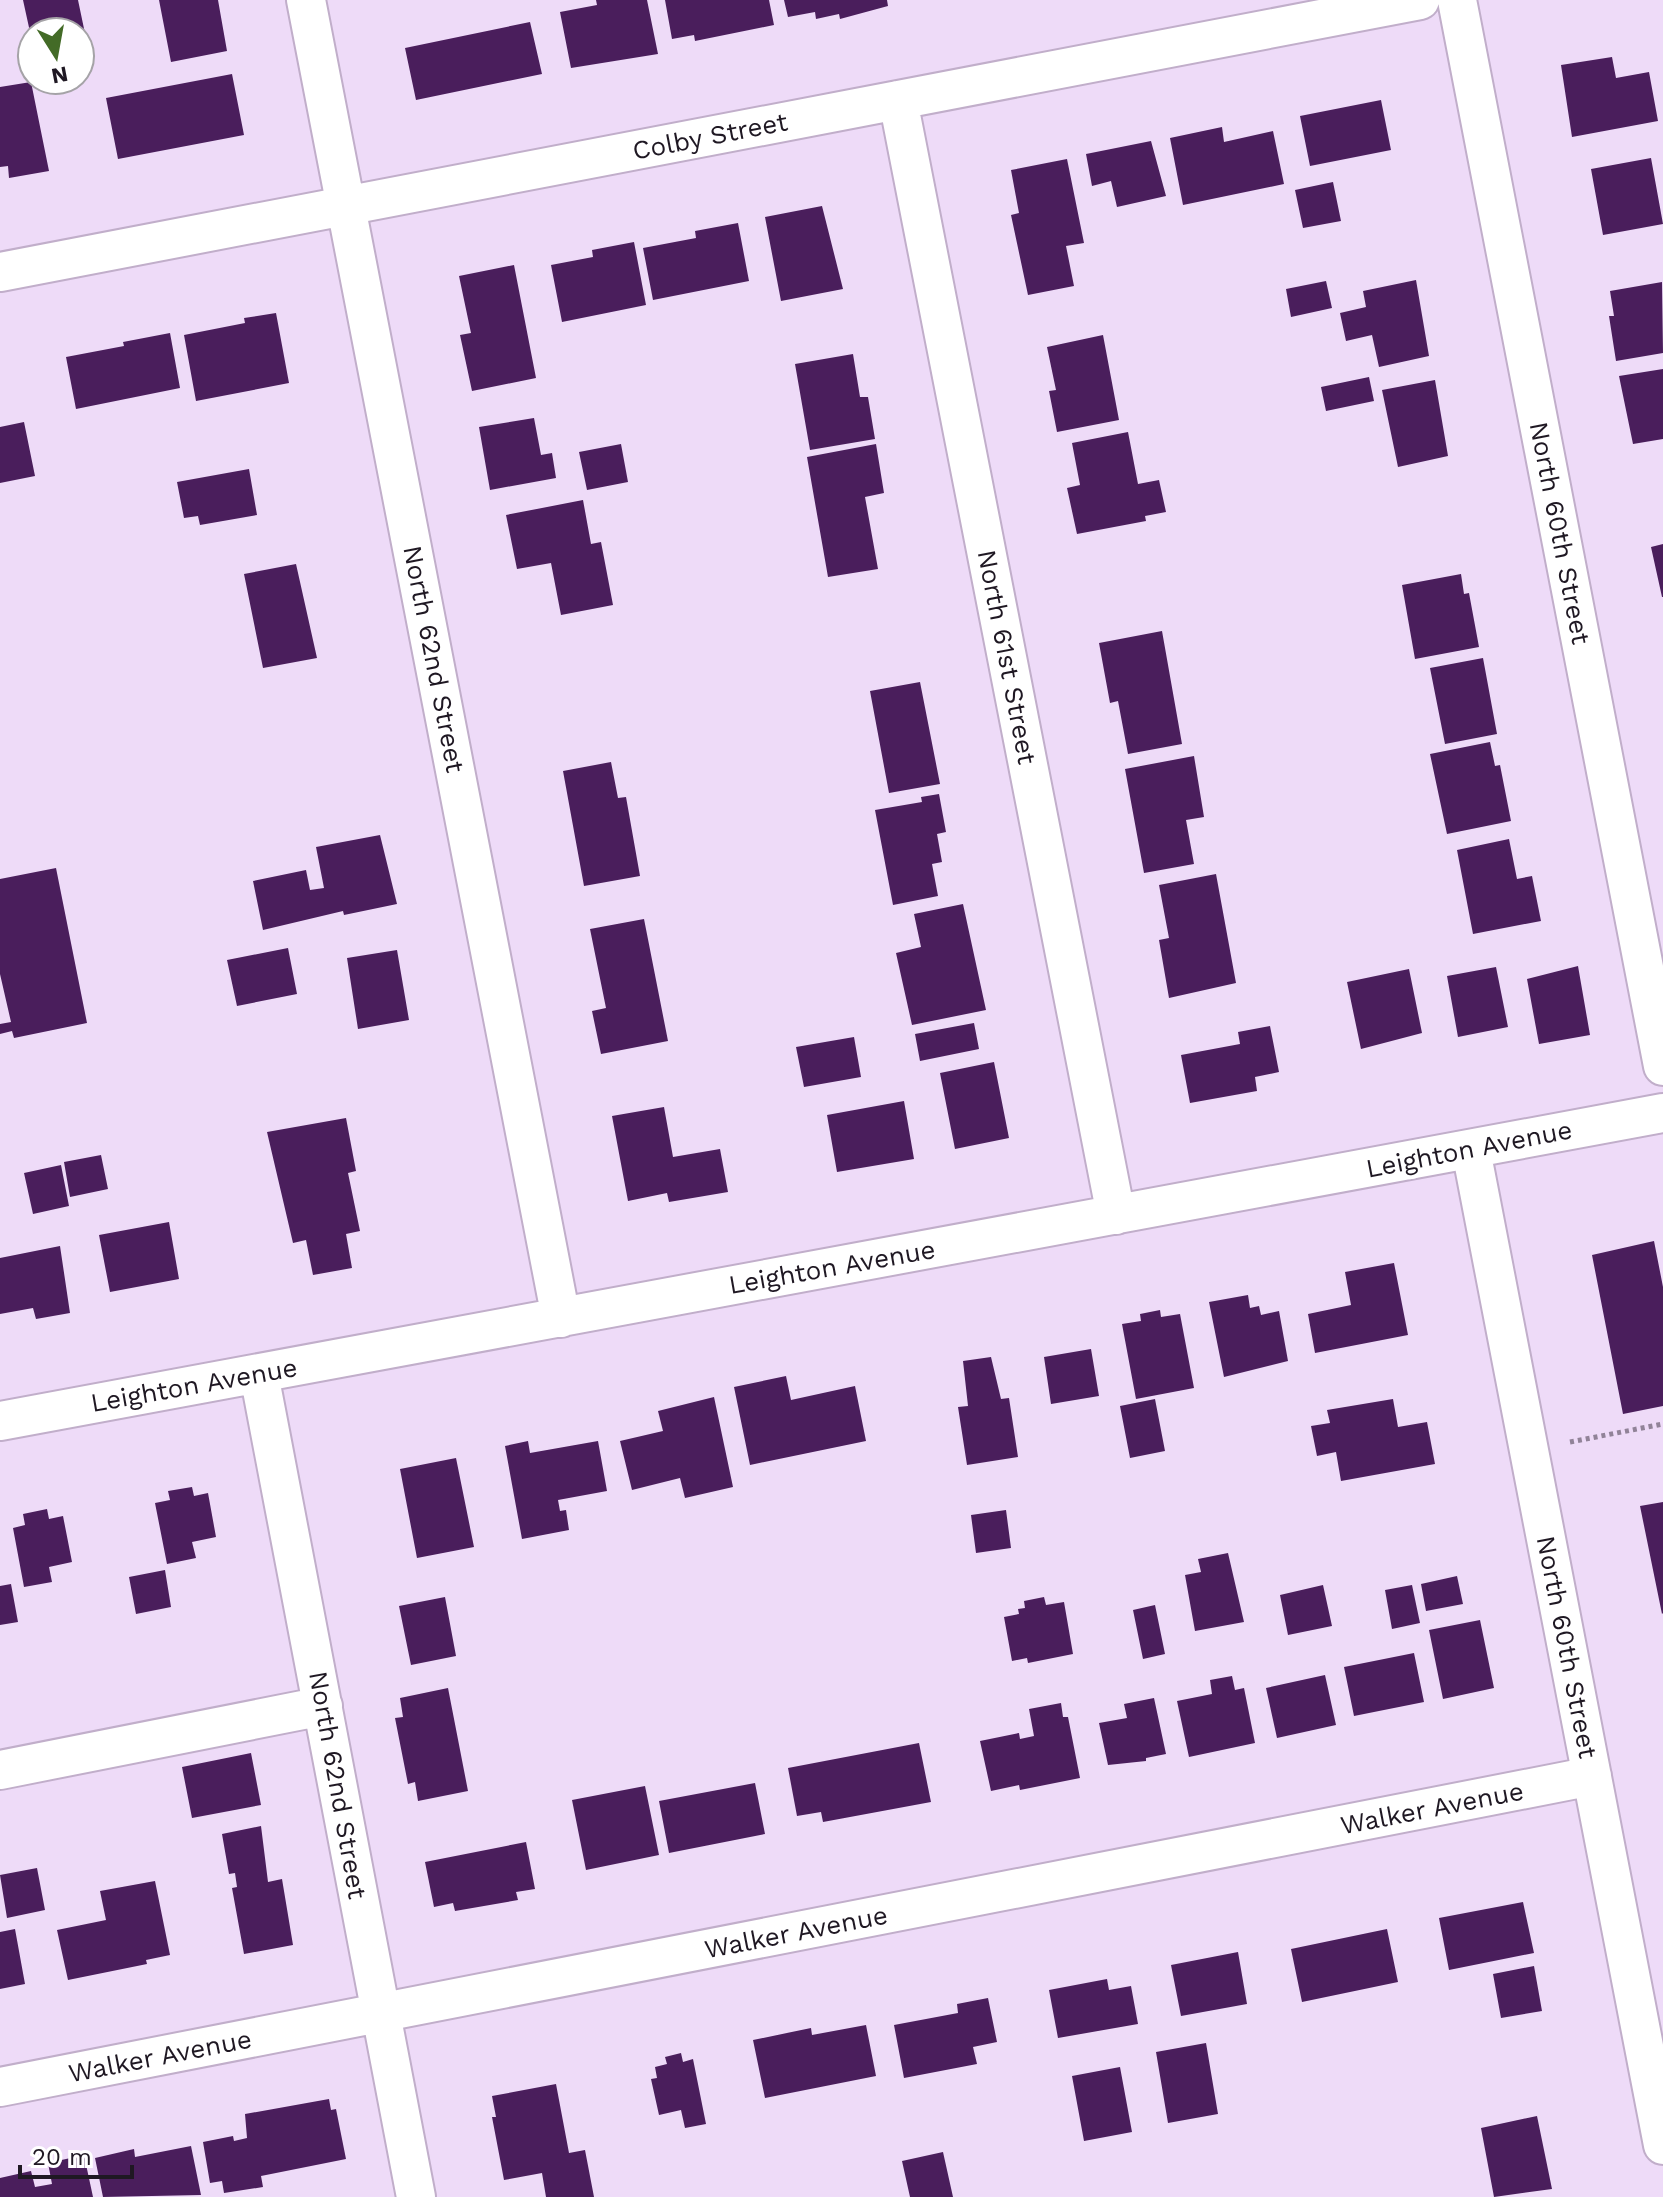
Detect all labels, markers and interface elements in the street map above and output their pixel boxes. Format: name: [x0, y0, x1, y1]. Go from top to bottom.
north arrow: [16, 16, 96, 96]
text: N: [49, 61, 70, 89]
street label: Colby Street: [630, 106, 790, 166]
street label: North 60th Street: [1524, 419, 1596, 647]
street label: North 62nd Street: [397, 543, 471, 775]
street label: North 61st Street: [971, 547, 1043, 767]
street label: Leighton Avenue: [1363, 1114, 1575, 1184]
street label: Leighton Avenue: [726, 1234, 938, 1300]
street label: Leighton Avenue: [88, 1352, 300, 1418]
street label: North 60th Street: [1531, 1533, 1603, 1761]
street label: North 62nd Street: [303, 1669, 373, 1901]
street label: Walker Avenue: [1338, 1776, 1526, 1840]
street label: Walker Avenue: [702, 1900, 890, 1964]
street label: Walker Avenue: [66, 2024, 254, 2088]
scale bar: [20, 2129, 132, 2179]
text: 20 m: [32, 2143, 92, 2171]

